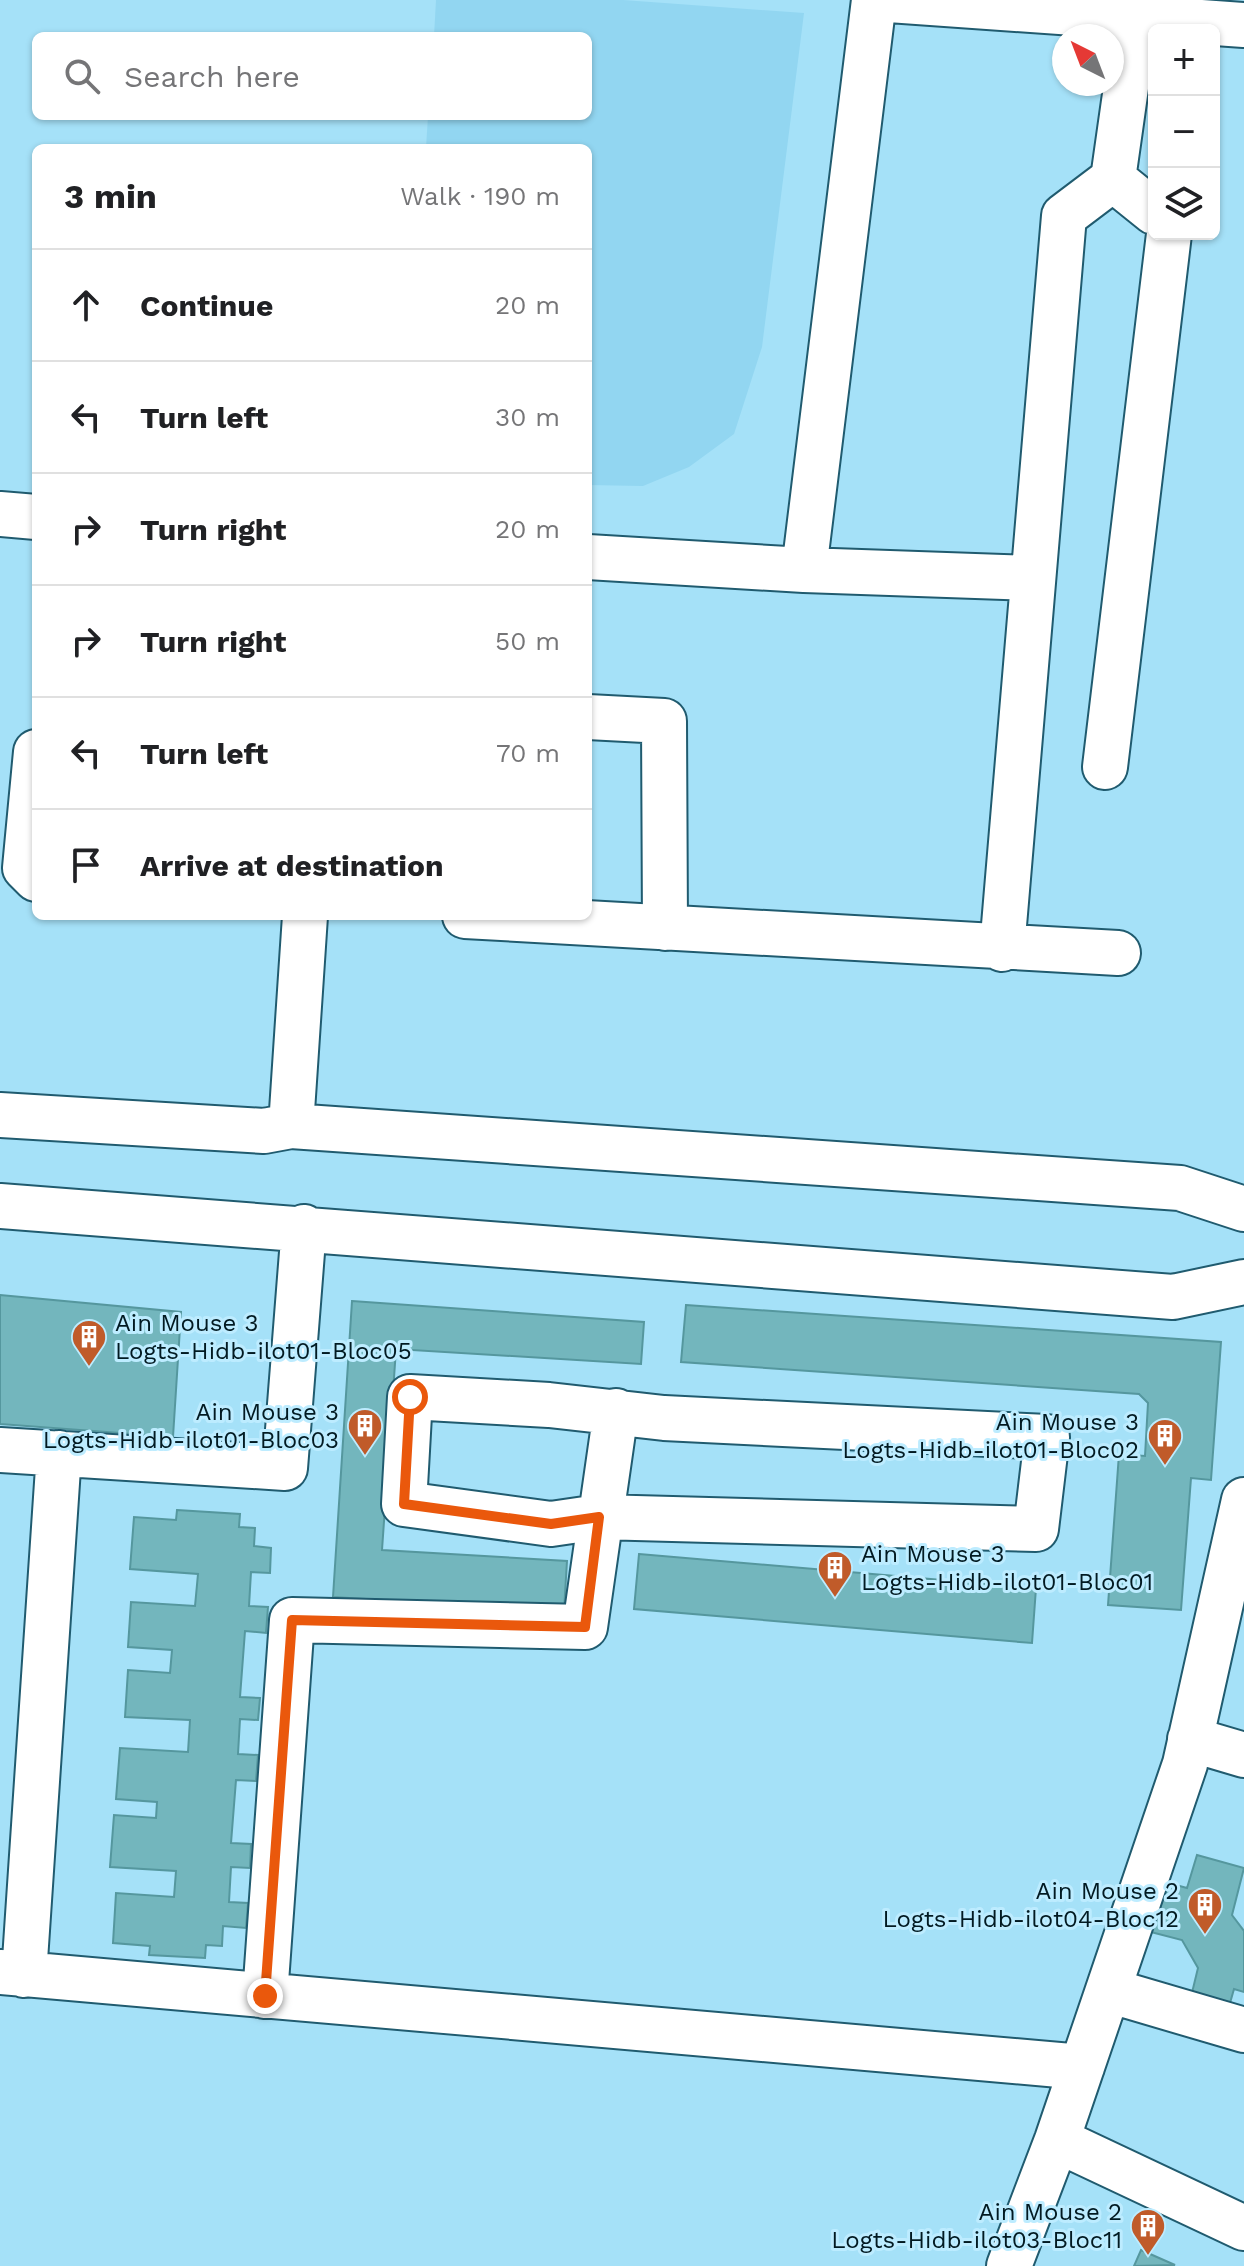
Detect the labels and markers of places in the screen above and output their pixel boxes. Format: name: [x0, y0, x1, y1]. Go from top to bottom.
place label: Ain Mouse 3 Logts-Hidb-ilot01-Bloc05: [115, 1309, 412, 1365]
building icon: Ain Mouse 3 Logts-Hidb-ilot01-Bloc05: [70, 1318, 108, 1368]
place label: Ain Mouse 3 Logts-Hidb-ilot01-Bloc03: [43, 1398, 339, 1454]
building icon: Ain Mouse 3 Logts-Hidb-ilot01-Bloc03: [346, 1407, 384, 1457]
place label: Ain Mouse 3 Logts-Hidb-ilot01-Bloc02: [842, 1408, 1139, 1464]
building icon: Ain Mouse 3 Logts-Hidb-ilot01-Bloc02: [1146, 1417, 1184, 1467]
place label: Ain Mouse 3 Logts-Hidb-ilot01-Bloc01: [861, 1540, 1153, 1596]
building icon: Ain Mouse 3 Logts-Hidb-ilot01-Bloc01: [816, 1549, 854, 1599]
place label: Ain Mouse 2 Logts-Hidb-ilot04-Bloc12: [883, 1877, 1179, 1933]
building icon: Ain Mouse 2 Logts-Hidb-ilot04-Bloc12: [1186, 1886, 1224, 1936]
place label: Ain Mouse 2 Logts-Hidb-ilot03-Bloc11: [831, 2198, 1122, 2254]
building icon: Ain Mouse 2 Logts-Hidb-ilot03-Bloc11: [1129, 2207, 1167, 2257]

